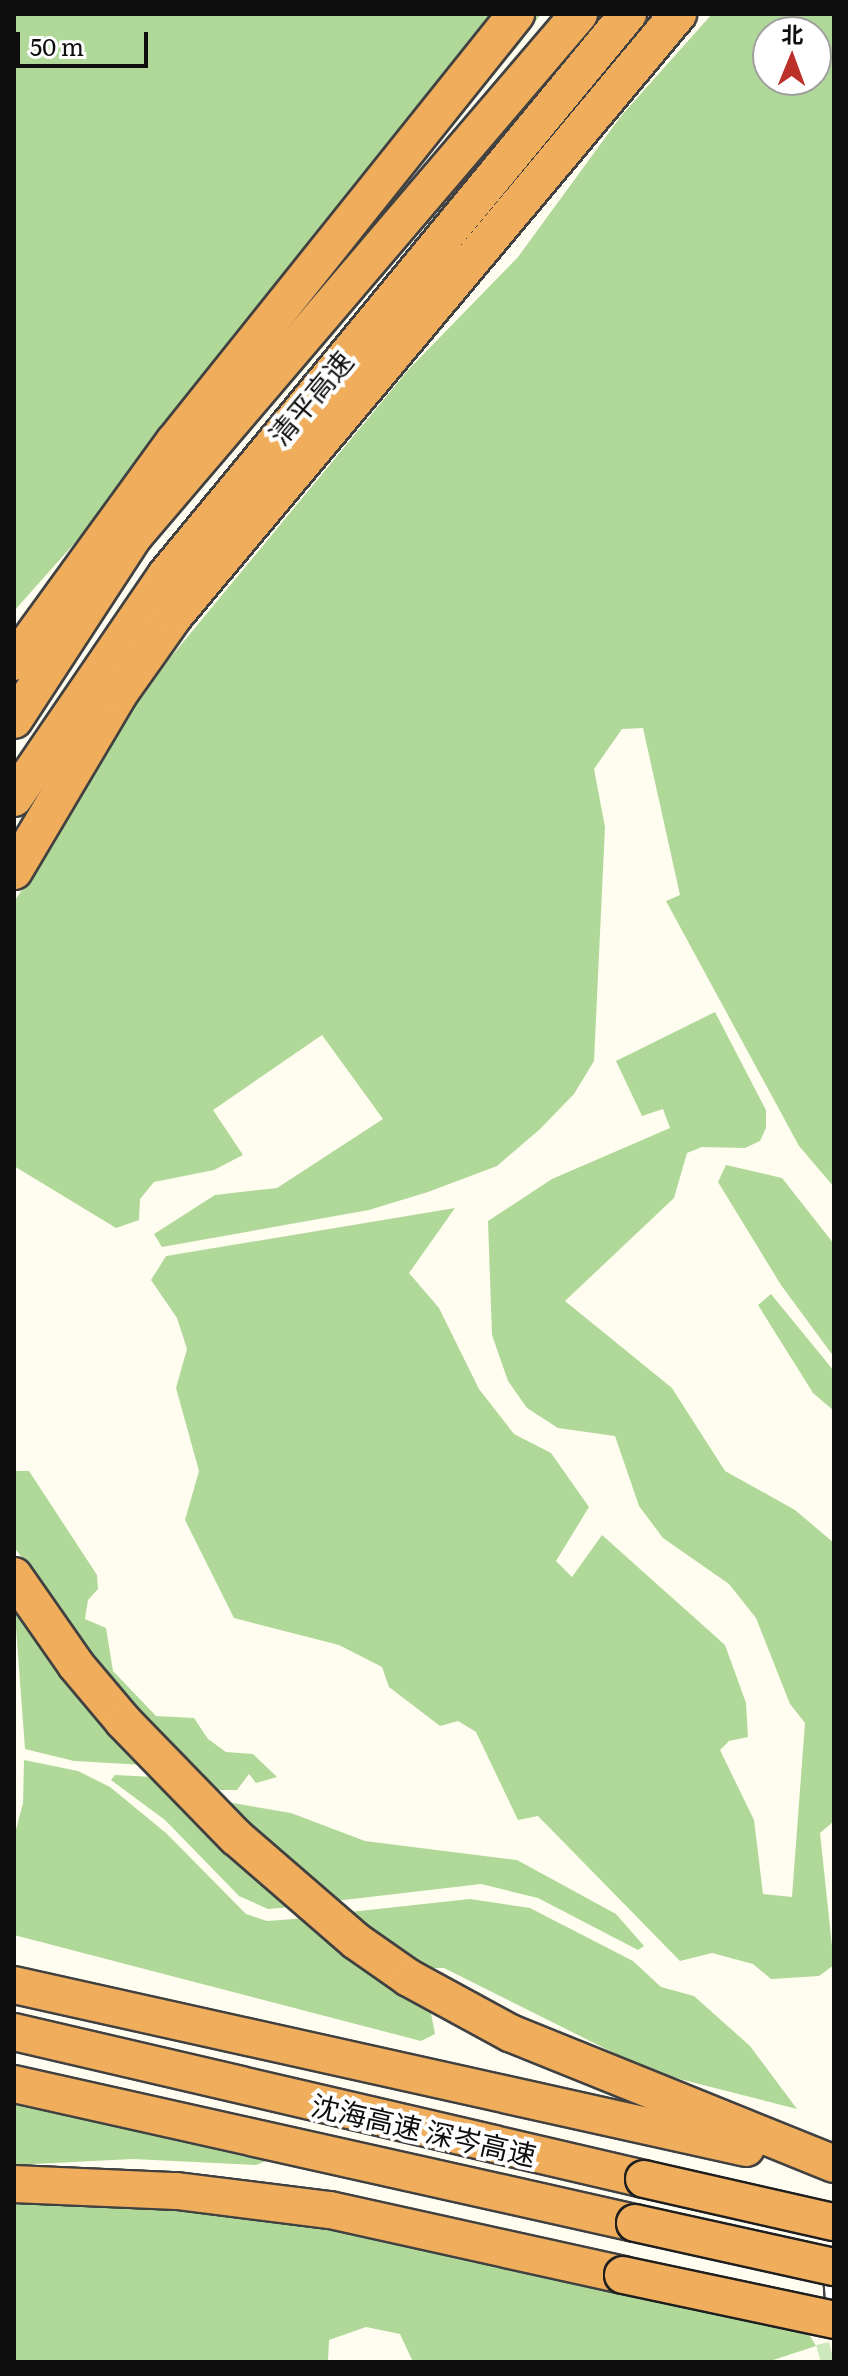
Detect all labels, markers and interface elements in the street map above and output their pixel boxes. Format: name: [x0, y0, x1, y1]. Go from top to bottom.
scale bar: [20, 16, 152, 66]
north arrow: [752, 16, 832, 96]
text: 北: [781, 17, 804, 50]
text: 50 m: [30, 28, 84, 63]
street label: 清平高速: [261, 343, 359, 451]
street label: 沈海高速 深岑高速: [308, 2087, 540, 2171]

